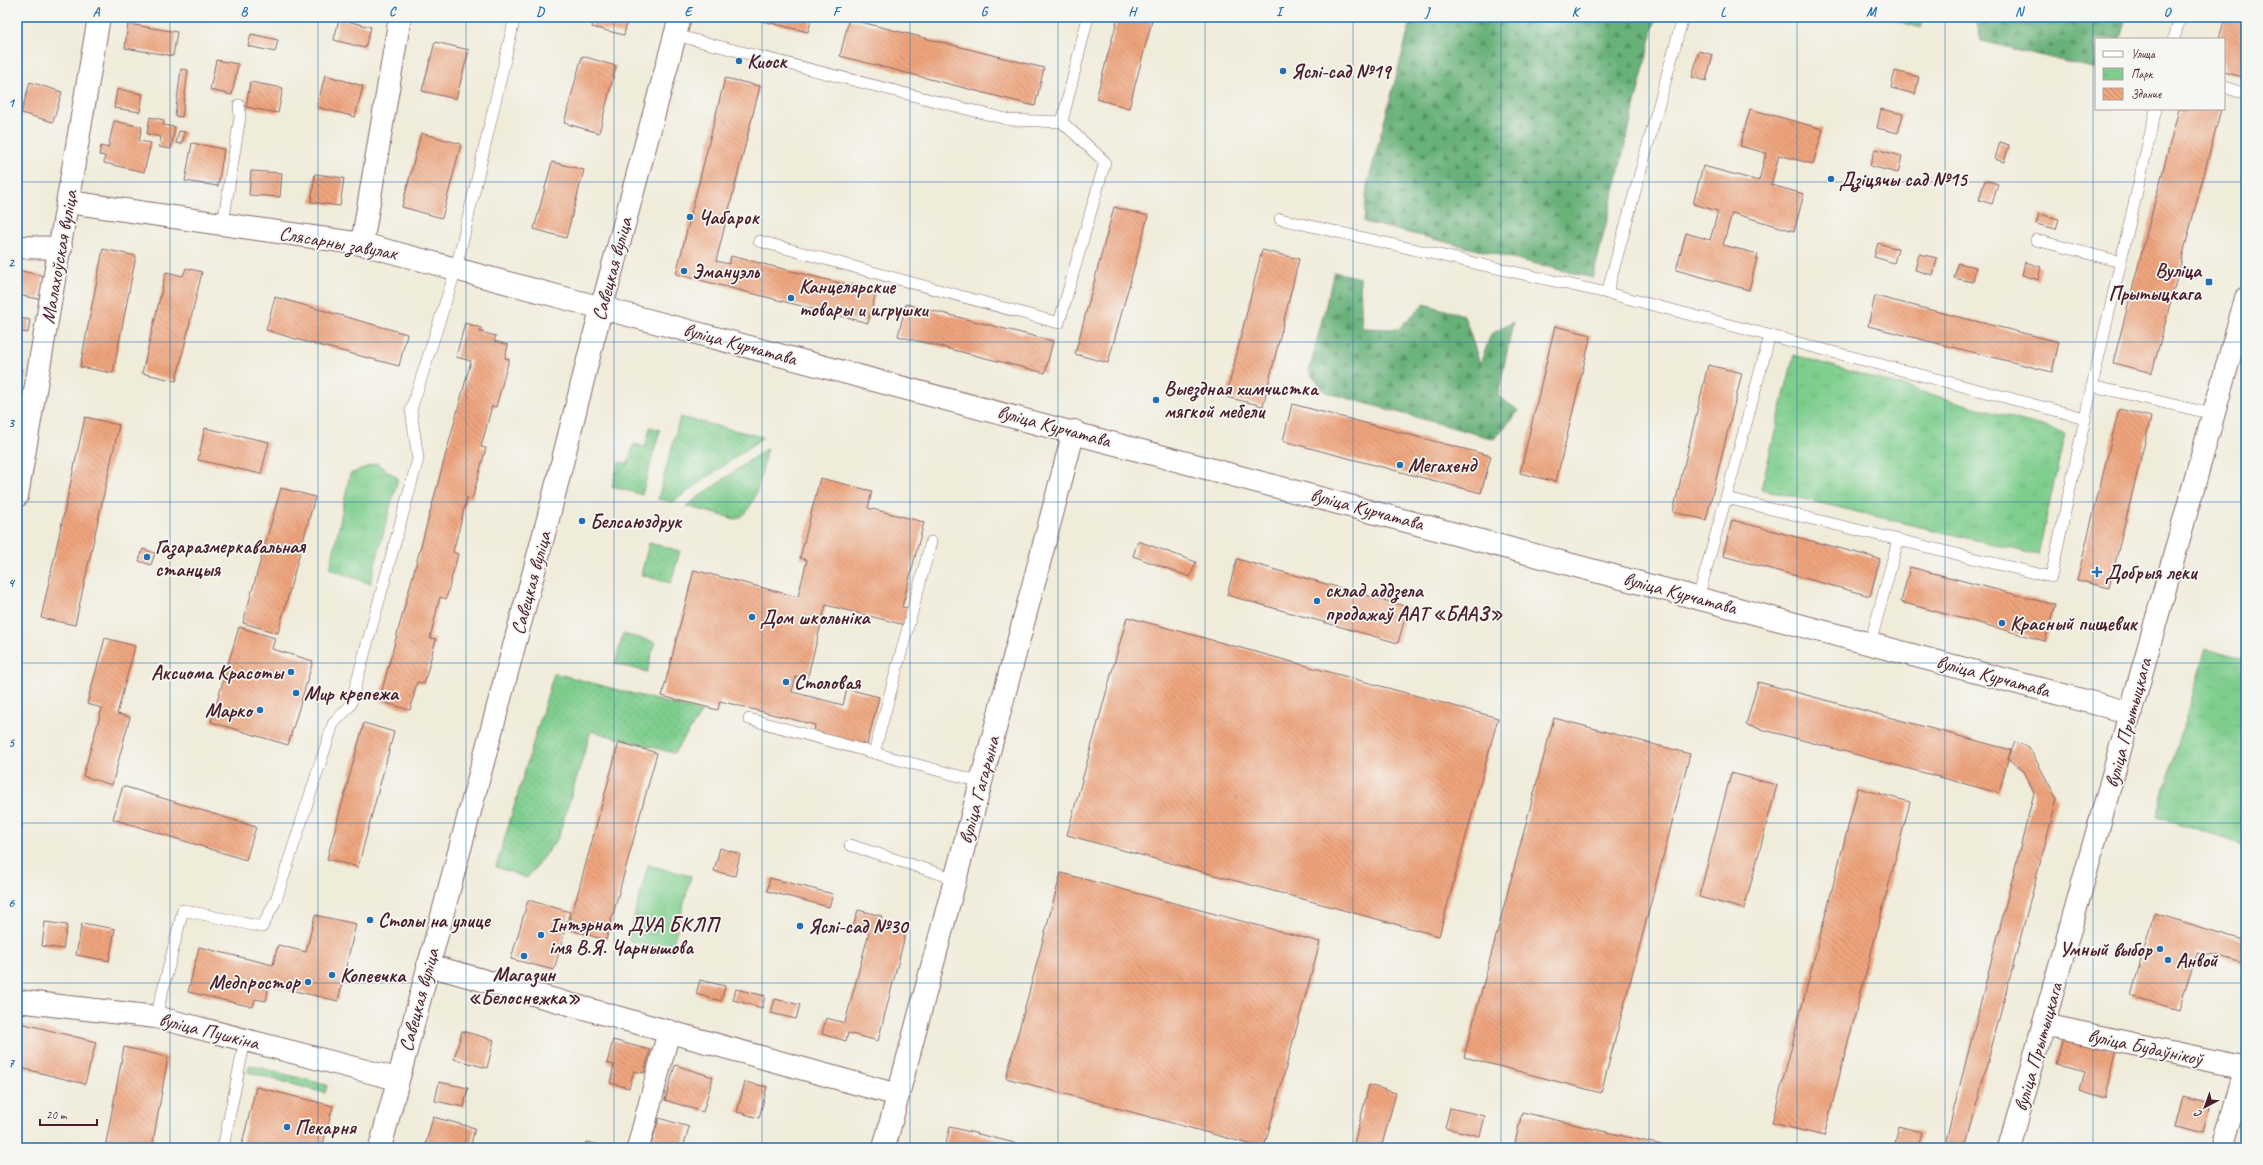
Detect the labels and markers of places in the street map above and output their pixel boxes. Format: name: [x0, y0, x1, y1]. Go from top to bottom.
place label: Киоск: [747, 49, 789, 74]
marker: Киоск: [734, 56, 744, 66]
place label: Яслі-сад №19: [1291, 59, 1392, 84]
marker: Яслі-сад №19: [1278, 66, 1288, 76]
place label: Дзіцячы сад №15: [1839, 167, 1969, 193]
marker: Дзіцячы сад №15: [1826, 174, 1836, 184]
place label: Чабарок: [698, 205, 761, 230]
marker: Чабарок: [685, 212, 695, 222]
place label: Вуліца Прытыцкага: [2108, 258, 2203, 306]
place label: Эмануэль: [692, 259, 761, 285]
marker: Эмануэль: [679, 266, 689, 276]
place label: Канцелярские товары и игрушки: [799, 274, 929, 322]
marker: Вуліца Прытыцкага: [2204, 277, 2214, 287]
marker: Канцелярские товары и игрушки: [786, 293, 796, 303]
place label: Выездная химчистка мягкой мебели: [1164, 376, 1320, 424]
marker: Выездная химчистка мягкой мебели: [1151, 395, 1161, 405]
place label: Мегахенд: [1408, 453, 1478, 478]
marker: Мегахенд: [1395, 460, 1405, 470]
place label: Белсаюздрук: [590, 509, 683, 534]
marker: Белсаюздрук: [577, 516, 587, 526]
place label: Газаразмеркавальная станцыя: [155, 534, 307, 582]
marker: Газаразмеркавальная станцыя: [142, 552, 152, 562]
place label: Добрыя леки: [2105, 560, 2199, 585]
marker: Добрыя леки: [2092, 567, 2102, 577]
place label: склад аддзела продажаў ААТ «БААЗ»: [1325, 578, 1503, 626]
marker: склад аддзела продажаў ААТ «БААЗ»: [1312, 596, 1322, 606]
place label: Дом школьніка: [760, 605, 871, 630]
place label: Красный пищевик: [2010, 611, 2139, 636]
marker: Дом школьніка: [747, 612, 757, 622]
marker: Красный пищевик: [1997, 618, 2007, 628]
place label: Аксиома Красоты: [151, 660, 285, 685]
marker: Аксиома Красоты: [286, 667, 296, 677]
place label: Столовая: [794, 670, 862, 695]
marker: Столовая: [781, 677, 791, 687]
place label: Мир крепежа: [304, 681, 400, 706]
marker: Мир крепежа: [291, 688, 301, 698]
place label: Марко: [205, 698, 254, 723]
marker: Марко: [255, 705, 265, 715]
place label: Столы на улице: [378, 908, 492, 934]
place label: Інтэрнат ДУА БКЛП імя В.Я. Чарнышова: [549, 912, 722, 960]
place label: Яслі-сад №30: [808, 914, 909, 939]
marker: Столы на улице: [365, 915, 375, 925]
marker: Яслі-сад №30: [795, 921, 805, 931]
marker: Інтэрнат ДУА БКЛП імя В.Я. Чарнышова: [536, 930, 546, 940]
place label: Умный выбор: [2059, 937, 2154, 962]
marker: Умный выбор: [2155, 944, 2165, 954]
place label: Анвой: [2176, 948, 2219, 973]
marker: Магазин «Белоснежка»: [519, 951, 529, 961]
marker: Анвой: [2163, 955, 2173, 965]
place label: Магазин «Белоснежка»: [468, 962, 581, 1010]
place label: Копеечка: [340, 963, 407, 988]
place label: Медпростор: [209, 970, 302, 995]
marker: Копеечка: [327, 970, 337, 980]
marker: Медпростор: [303, 977, 313, 987]
place label: Пекарня: [295, 1115, 357, 1140]
marker: Пекарня: [282, 1122, 292, 1132]

